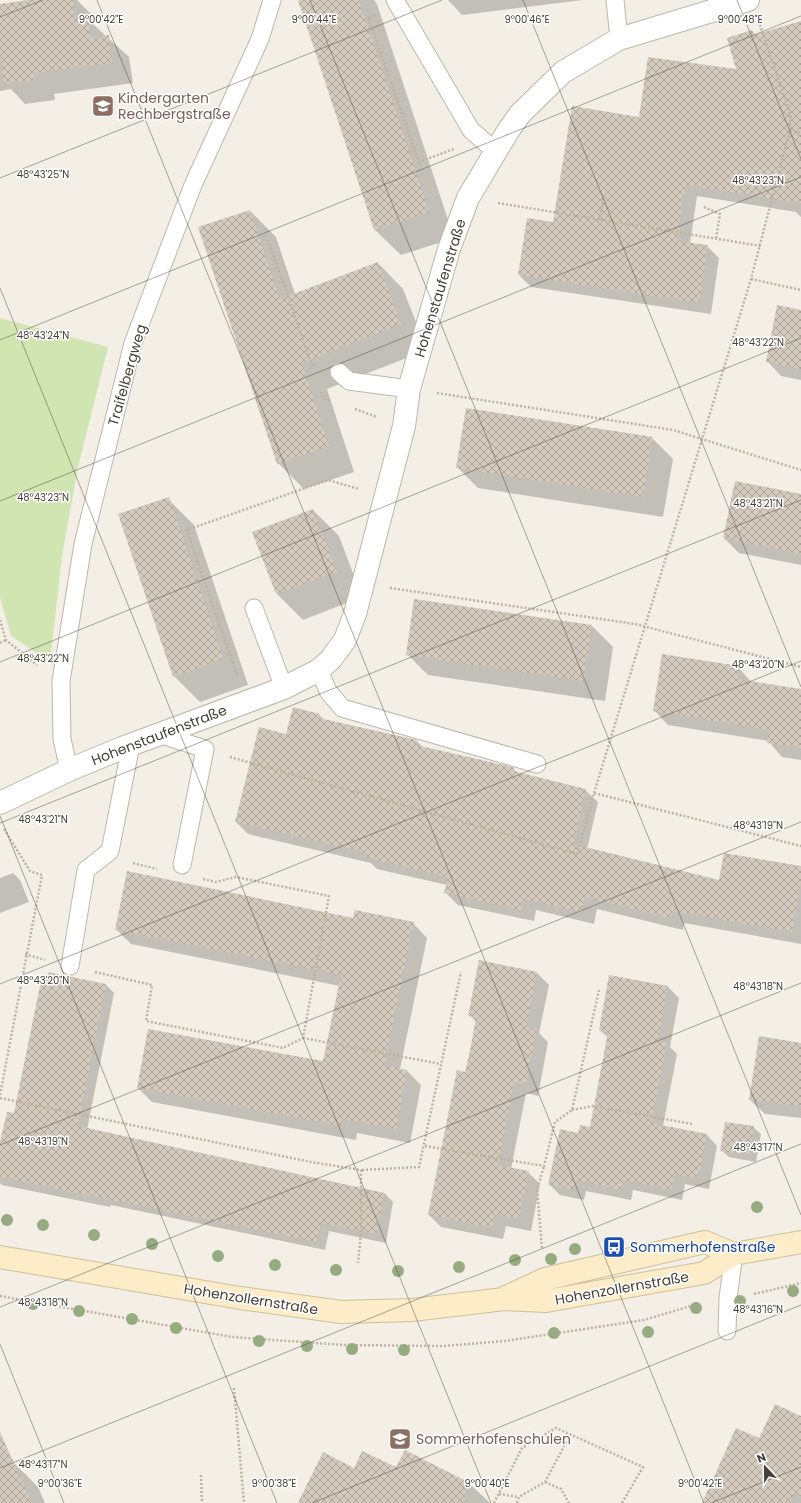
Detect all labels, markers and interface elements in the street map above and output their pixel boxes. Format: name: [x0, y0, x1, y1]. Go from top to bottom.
text: 9°00'42"E: [79, 12, 123, 27]
text: 9°00'44"E: [291, 12, 337, 27]
text: 9°00'46"E: [504, 12, 550, 27]
text: 9°00'48"E: [717, 12, 763, 27]
place label: Kindergarten Rechbergstraße: [118, 88, 231, 124]
school or university icon: Kindergarten Rechbergstraße: [90, 93, 116, 119]
text: 48°43'25"N: [17, 167, 69, 182]
text: 48°43'23"N: [732, 173, 784, 188]
street label: Hohenstaufenstraße: [409, 216, 471, 360]
street label: Traifelbergweg: [103, 322, 151, 428]
text: 48°43'24"N: [17, 328, 69, 343]
text: 48°43'22"N: [732, 335, 784, 350]
text: 48°43'23"N: [17, 490, 69, 505]
text: 48°43'21"N: [733, 496, 783, 511]
text: 48°43'22"N: [17, 651, 69, 666]
text: 48°43'20"N: [732, 657, 784, 672]
street label: Hohenstaufenstraße: [88, 700, 230, 770]
text: 48°43'21"N: [18, 812, 68, 827]
text: 48°43'19"N: [733, 818, 783, 833]
text: 48°43'20"N: [17, 973, 69, 988]
text: 48°43'18"N: [733, 979, 783, 994]
text: 48°43'19"N: [18, 1134, 68, 1149]
text: 48°43'17"N: [733, 1140, 783, 1155]
bus stop icon: Sommerhofenstraße: [601, 1234, 627, 1260]
place label: Sommerhofenstraße: [630, 1237, 776, 1257]
street label: Hohenzollernstraße: [553, 1266, 691, 1310]
street label: Hohenzollernstraße: [182, 1279, 320, 1320]
text: 48°43'18"N: [18, 1295, 68, 1310]
text: 48°43'16"N: [733, 1302, 783, 1317]
school or university icon: Sommerhofenschulen: [387, 1426, 413, 1452]
place label: Sommerhofenschulen: [416, 1429, 571, 1449]
north arrow: [745, 1447, 785, 1487]
text: N: [754, 1449, 768, 1467]
text: 48°43'17"N: [18, 1457, 68, 1472]
text: 9°00'36"E: [38, 1476, 82, 1491]
text: 9°00'38"E: [252, 1476, 296, 1491]
text: 9°00'40"E: [464, 1476, 510, 1491]
text: 9°00'42"E: [678, 1476, 722, 1491]

